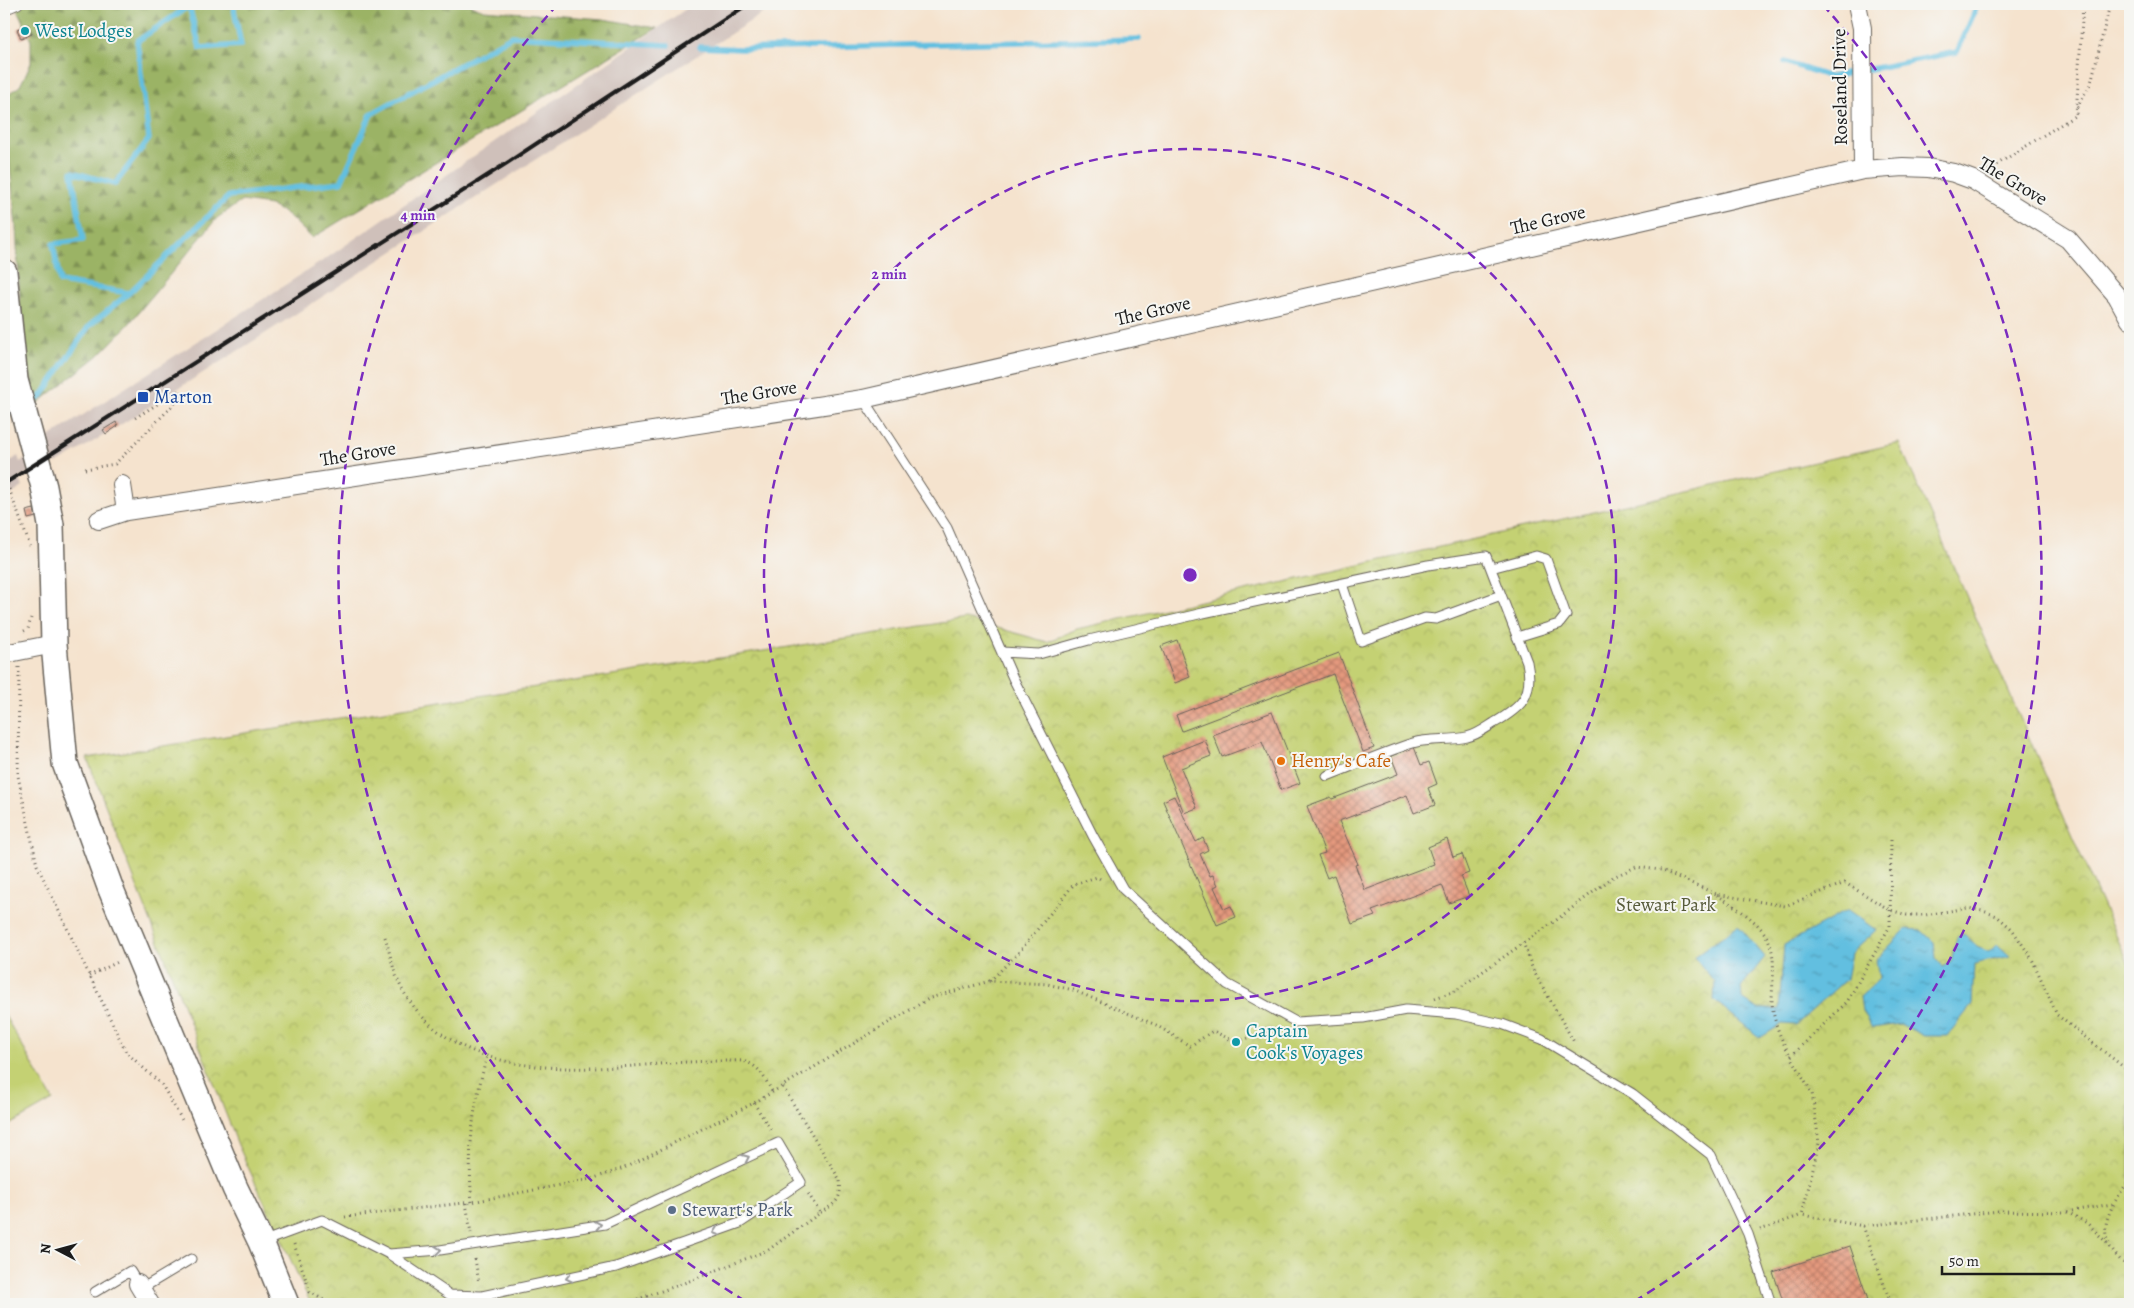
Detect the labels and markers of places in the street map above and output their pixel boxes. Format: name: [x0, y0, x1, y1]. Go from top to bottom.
place label: West Lodges: [34, 18, 132, 44]
marker: West Lodges: [19, 25, 31, 37]
place label: Marton: [154, 384, 212, 410]
marker: Marton: [136, 390, 150, 404]
centre of rings: [1181, 566, 1199, 584]
place label: Henry's Cafe: [1291, 748, 1391, 774]
marker: Henry's Cafe: [1275, 755, 1287, 767]
place label: Captain Cook's Voyages: [1246, 1018, 1363, 1066]
marker: Captain Cook's Voyages: [1230, 1036, 1242, 1048]
place label: Stewart's Park: [682, 1197, 793, 1223]
marker: Stewart's Park: [666, 1204, 678, 1216]

